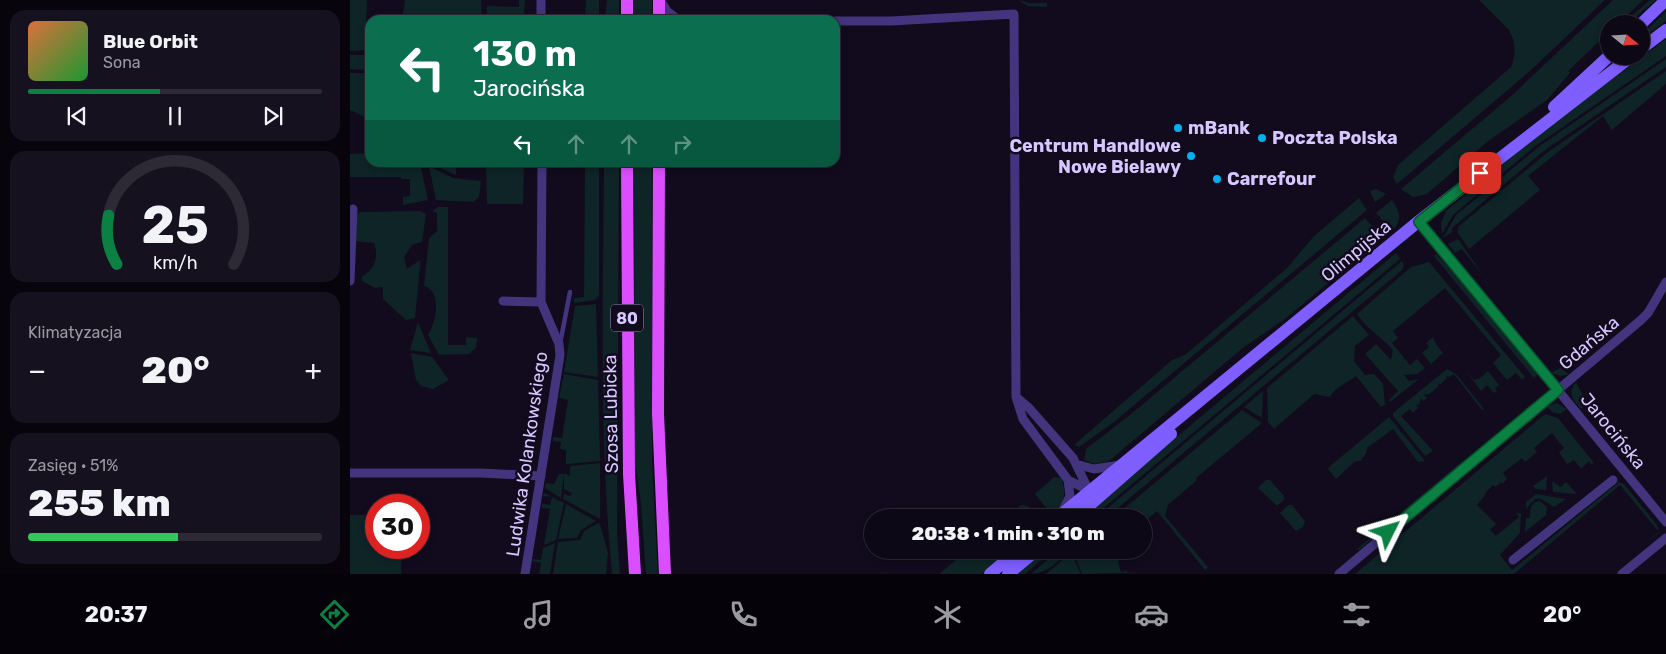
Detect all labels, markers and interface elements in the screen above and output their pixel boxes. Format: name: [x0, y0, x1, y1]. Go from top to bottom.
north arrow: [1600, 15, 1650, 65]
map controls: [1600, 15, 1650, 65]
text: Blue Orbit: [103, 30, 198, 53]
text: 130 m: [473, 33, 577, 75]
icon: left: [390, 35, 455, 100]
text: Sona: [103, 53, 141, 72]
text: Jarocińska: [473, 75, 585, 102]
icon: previous: [63, 102, 91, 130]
icon: pause: [161, 102, 189, 130]
icon: next: [259, 102, 287, 130]
place label: mBank: [1188, 117, 1250, 139]
marker: mBank: [1172, 122, 1184, 134]
place label: Poczta Polska: [1272, 127, 1398, 149]
icon: left: [509, 130, 537, 158]
icon: ahead: [562, 130, 590, 158]
icon: ahead: [615, 130, 643, 158]
icon: right: [668, 130, 696, 158]
marker: Poczta Polska: [1256, 132, 1268, 144]
place label: Centrum Handlowe Nowe Bielawy: [1009, 135, 1181, 178]
marker: Centrum Handlowe Nowe Bielawy: [1185, 150, 1197, 162]
pin: [1459, 152, 1501, 194]
icon: arrive: [1466, 159, 1494, 187]
place label: Carrefour: [1227, 168, 1316, 190]
marker: Carrefour: [1211, 173, 1223, 185]
text: 25: [141, 194, 209, 256]
street label: Olimpijska: [1316, 215, 1396, 287]
text: km/h: [153, 252, 197, 273]
road number: 80: [611, 304, 643, 332]
street label: Gdańska: [1554, 311, 1624, 375]
text: Klimatyzacja: [28, 323, 122, 342]
text: 20°: [141, 347, 210, 393]
street label: Ludwika Kolankowskiego: [502, 350, 552, 558]
text: −: [28, 354, 46, 387]
text: +: [305, 354, 322, 387]
street label: Szosa Lubicka: [599, 354, 623, 474]
street label: Jarocińska: [1576, 388, 1650, 474]
text: Zasięg · 51%: [28, 456, 118, 475]
text: 255 km: [28, 480, 171, 526]
speed limit sign: 30: [365, 494, 430, 559]
position arrow: [1361, 505, 1413, 557]
text: 20:38 · 1 min · 310 m: [911, 522, 1105, 545]
icon: directions: [317, 597, 352, 632]
icon: music: [521, 597, 556, 632]
icon: phone: [726, 597, 761, 632]
icon: climate: [930, 597, 965, 632]
icon: car: [1134, 597, 1169, 632]
icon: filters: [1339, 597, 1374, 632]
text: 20:37: [85, 601, 147, 628]
text: 20°: [1543, 601, 1581, 628]

